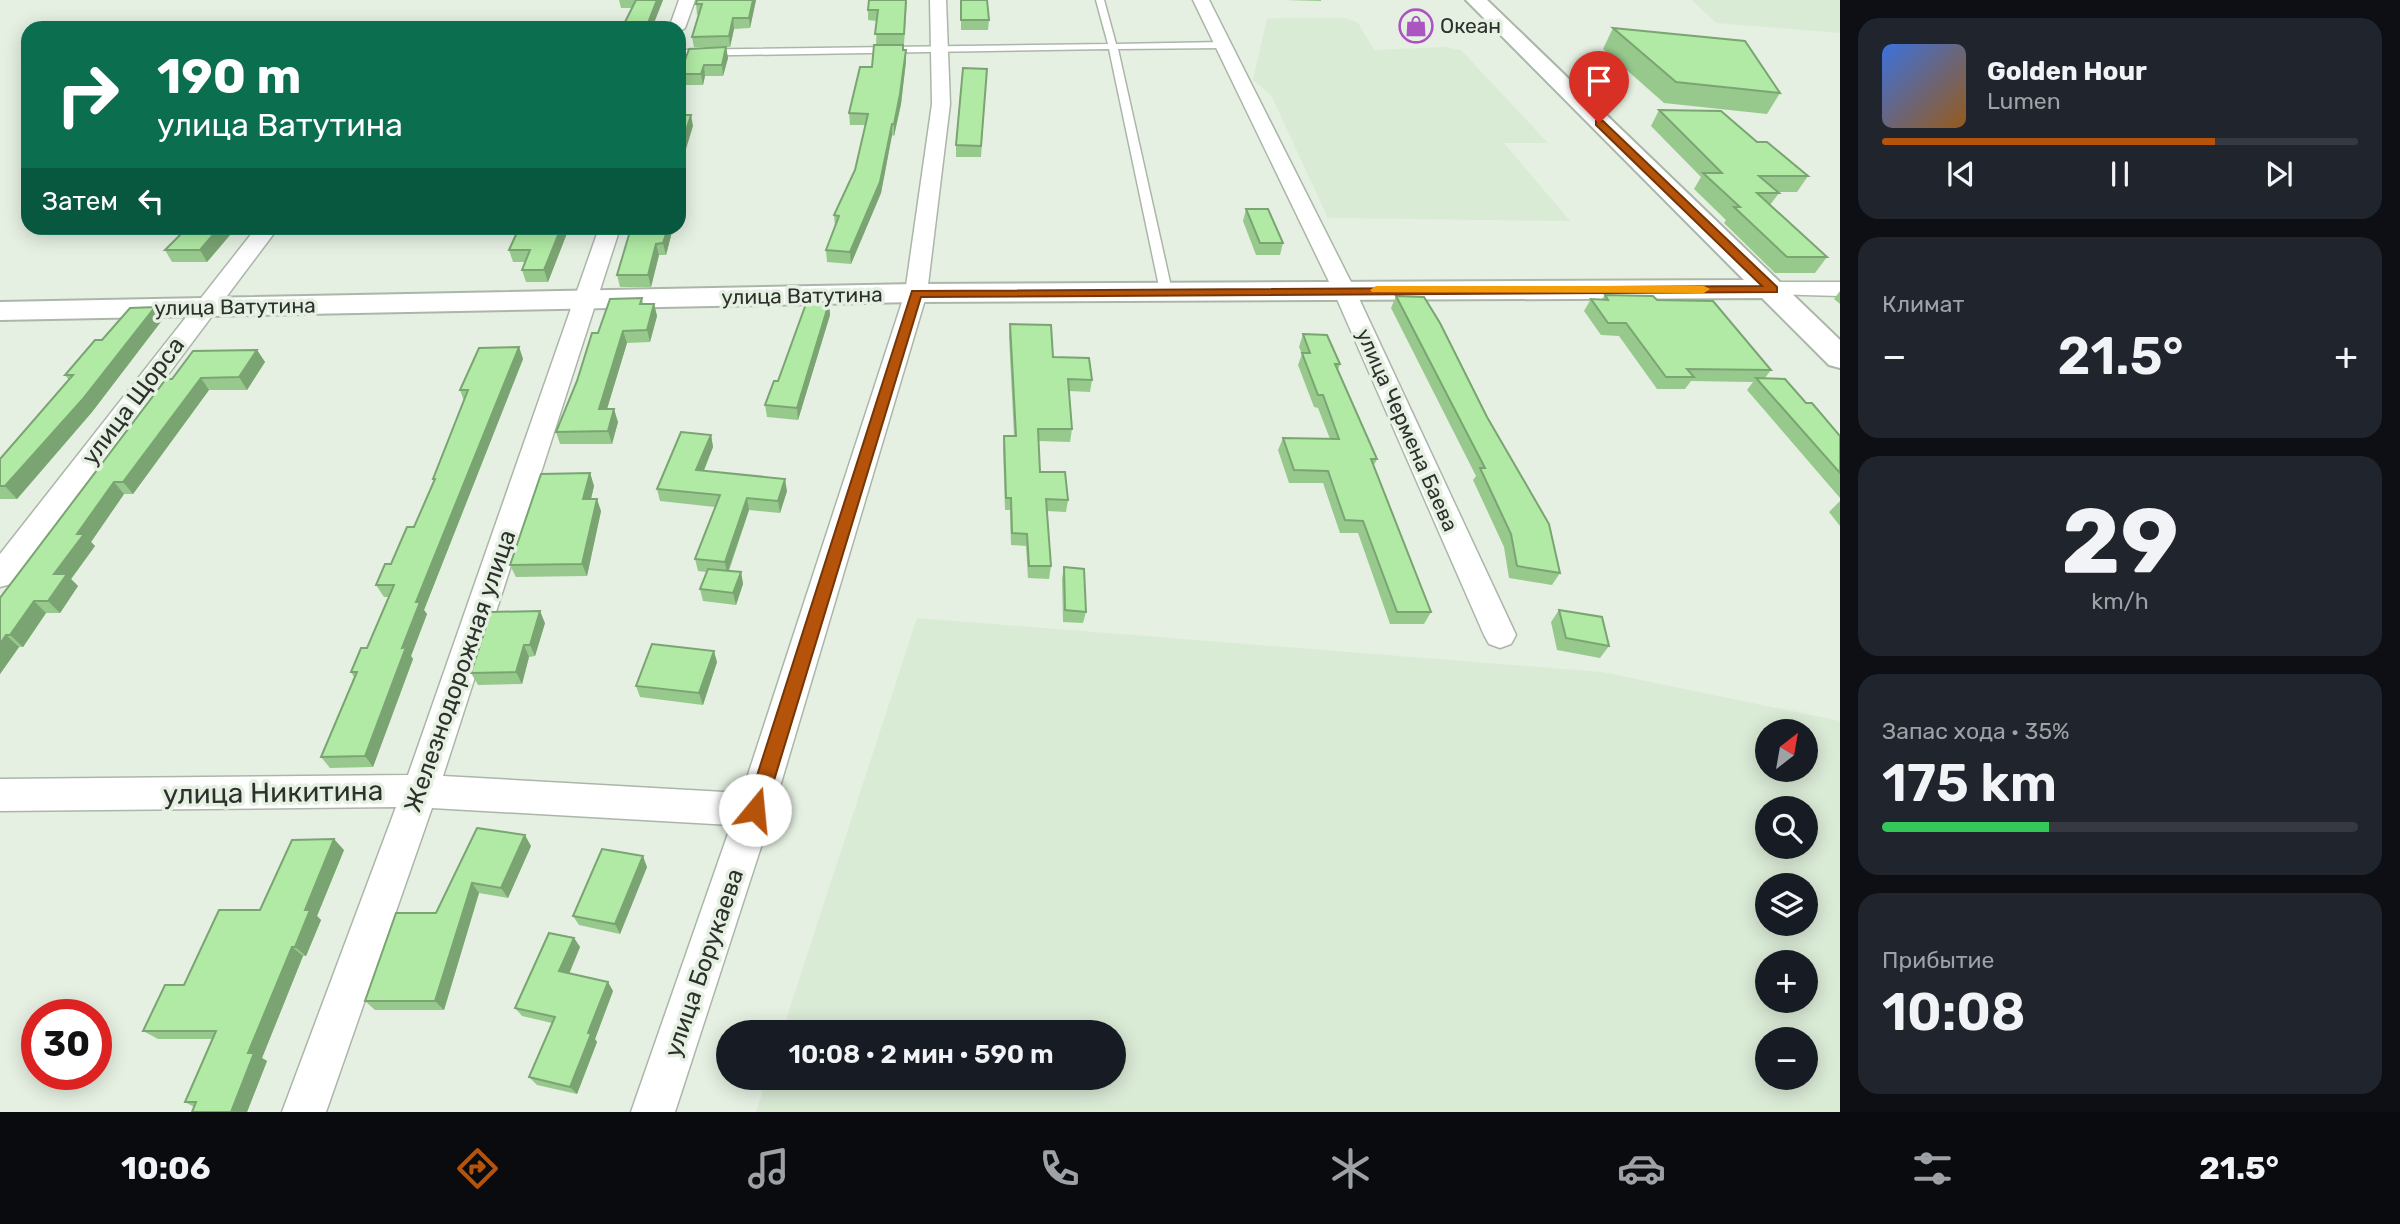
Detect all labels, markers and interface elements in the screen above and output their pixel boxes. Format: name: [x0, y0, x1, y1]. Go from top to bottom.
shop icon: Океан: [1397, 7, 1435, 45]
place label: Океан: [1440, 13, 1501, 38]
text: 190 m: [157, 47, 301, 105]
icon: right: [42, 49, 133, 140]
pin: [1569, 51, 1629, 123]
text: Golden Hour: [1987, 56, 2147, 87]
icon: arrive: [1580, 62, 1618, 100]
text: Lumen: [1987, 87, 2061, 115]
text: улица Ватутина: [157, 106, 403, 144]
icon: previous: [1942, 155, 1980, 193]
icon: pause: [2101, 155, 2139, 193]
icon: next: [2260, 155, 2298, 193]
icon: left: [132, 182, 170, 220]
text: Затем: [42, 186, 118, 217]
street label: улица Ватутина: [721, 282, 883, 309]
text: Климат: [1882, 290, 1964, 318]
street label: улица Ватутина: [154, 293, 316, 320]
street label: улица Чермена Баева: [1351, 325, 1463, 535]
text: 21.5°: [2057, 325, 2184, 387]
street label: улица Щорса: [76, 332, 190, 470]
text: −: [1882, 333, 1907, 379]
text: +: [2334, 333, 2358, 379]
text: 29: [2061, 487, 2179, 595]
street label: Железнодорожная улица: [399, 526, 521, 816]
text: km/h: [2091, 587, 2149, 615]
text: Запас хода · 35%: [1882, 717, 2070, 745]
north arrow: [1755, 719, 1818, 782]
map controls: [1755, 719, 1818, 1090]
text: 175 km: [1882, 752, 2057, 814]
position arrow: [718, 773, 792, 847]
street label: улица Никитина: [163, 774, 383, 811]
button: search: [1755, 796, 1818, 859]
street label: улица Борукаева: [659, 865, 749, 1061]
button: layers: [1755, 873, 1818, 936]
text: Прибытие: [1882, 946, 1994, 974]
button: +: [1755, 950, 1818, 1013]
text: 10:08: [1882, 981, 2026, 1043]
speed limit sign: 30: [21, 999, 112, 1090]
button: −: [1755, 1027, 1818, 1090]
text: 10:08 · 2 мин · 590 m: [788, 1039, 1054, 1070]
icon: directions: [453, 1144, 502, 1193]
icon: music: [744, 1144, 793, 1193]
icon: phone: [1035, 1144, 1084, 1193]
icon: climate: [1326, 1144, 1375, 1193]
icon: car: [1617, 1144, 1666, 1193]
icon: filters: [1908, 1144, 1957, 1193]
text: 10:06: [121, 1149, 211, 1187]
text: 21.5°: [2199, 1149, 2279, 1187]

